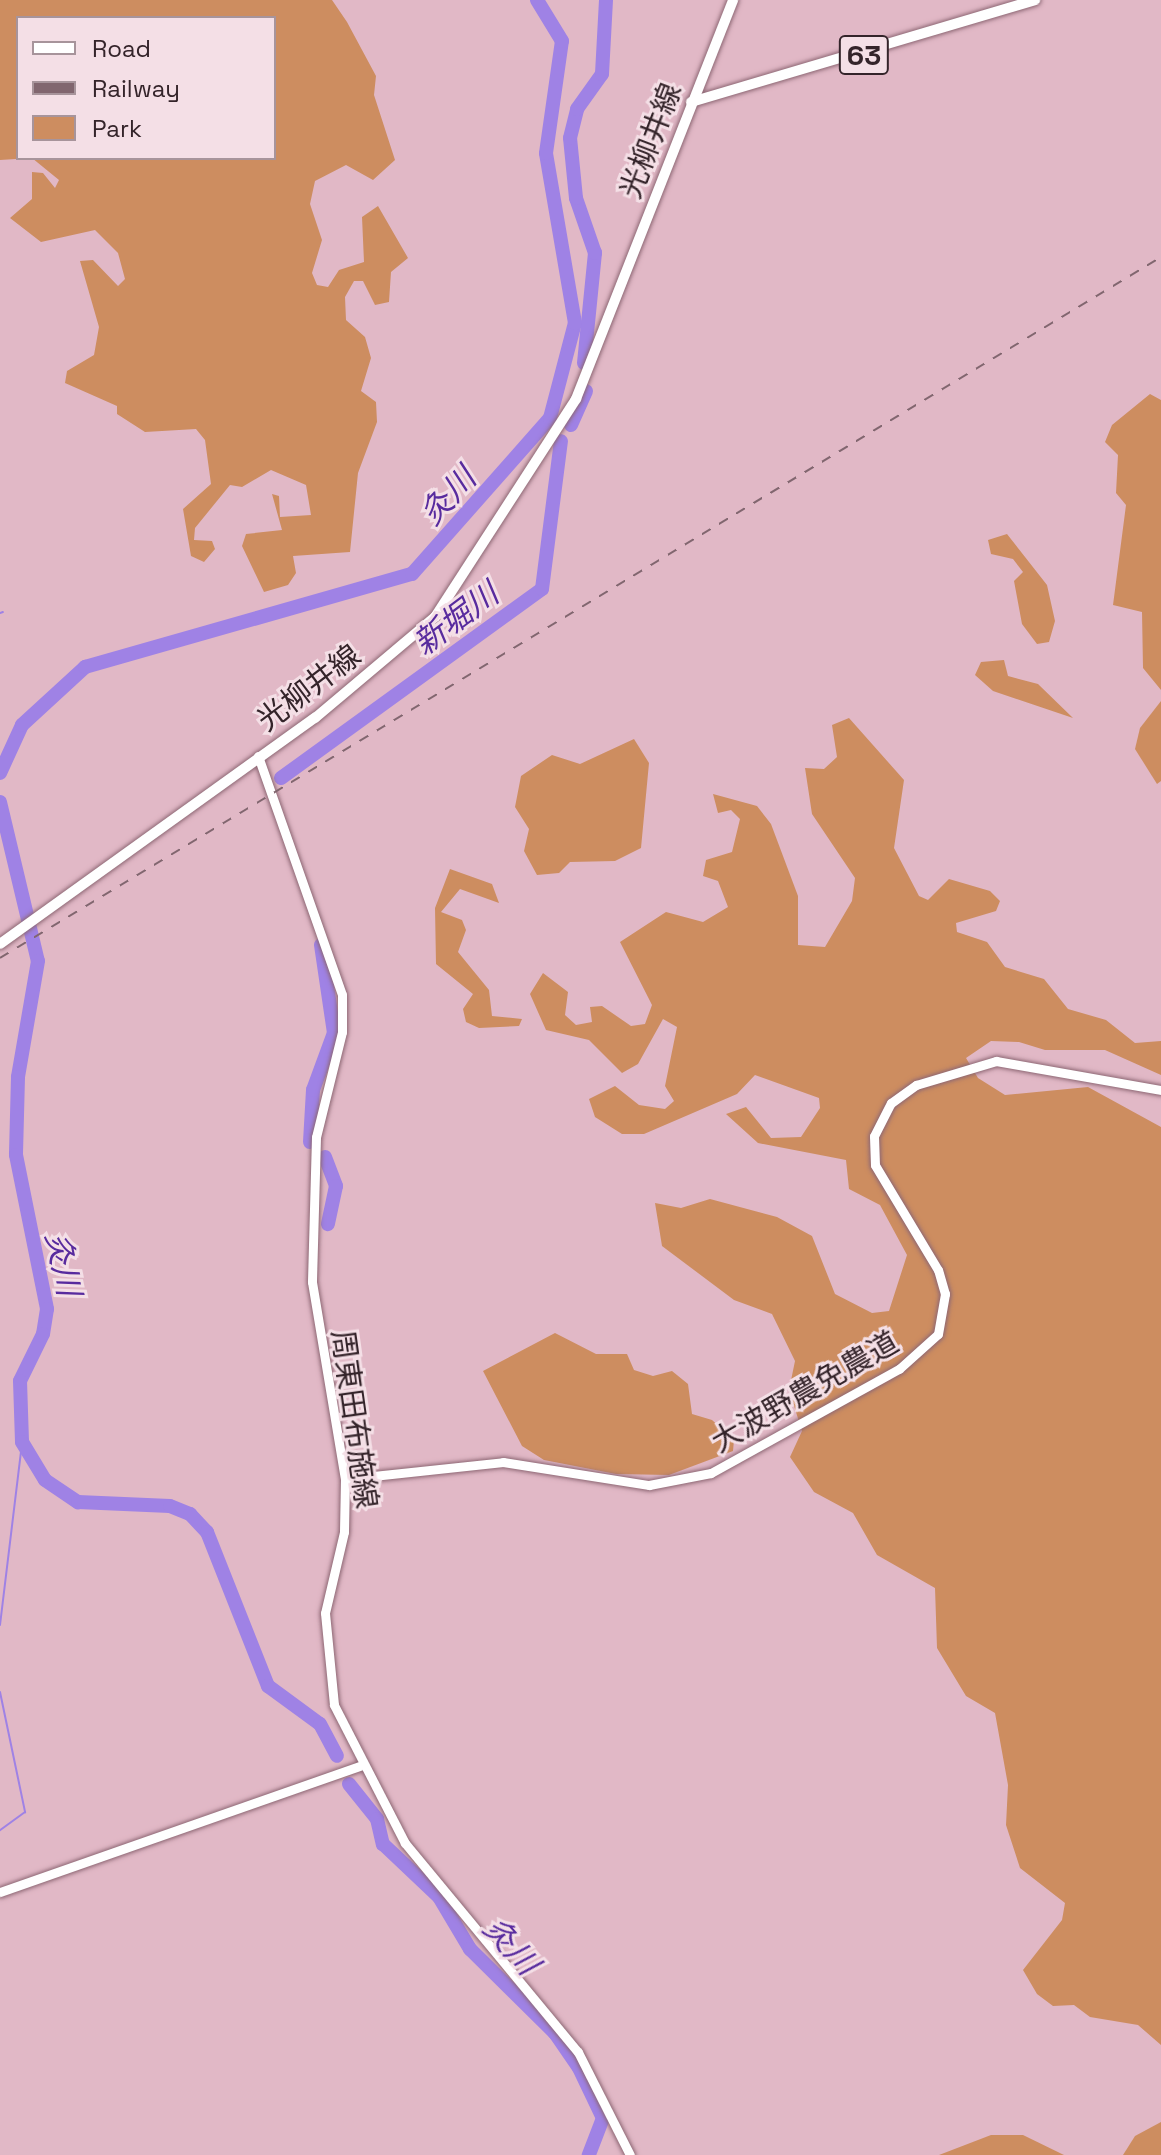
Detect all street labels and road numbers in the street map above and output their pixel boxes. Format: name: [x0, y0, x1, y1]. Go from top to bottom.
road number: 63: [838, 31, 890, 79]
street label: 光柳井線: [613, 79, 689, 203]
street label: 光柳井線: [250, 638, 368, 738]
street label: 大波野農免農道: [705, 1324, 905, 1460]
street label: 周東田布施線: [324, 1327, 384, 1511]

